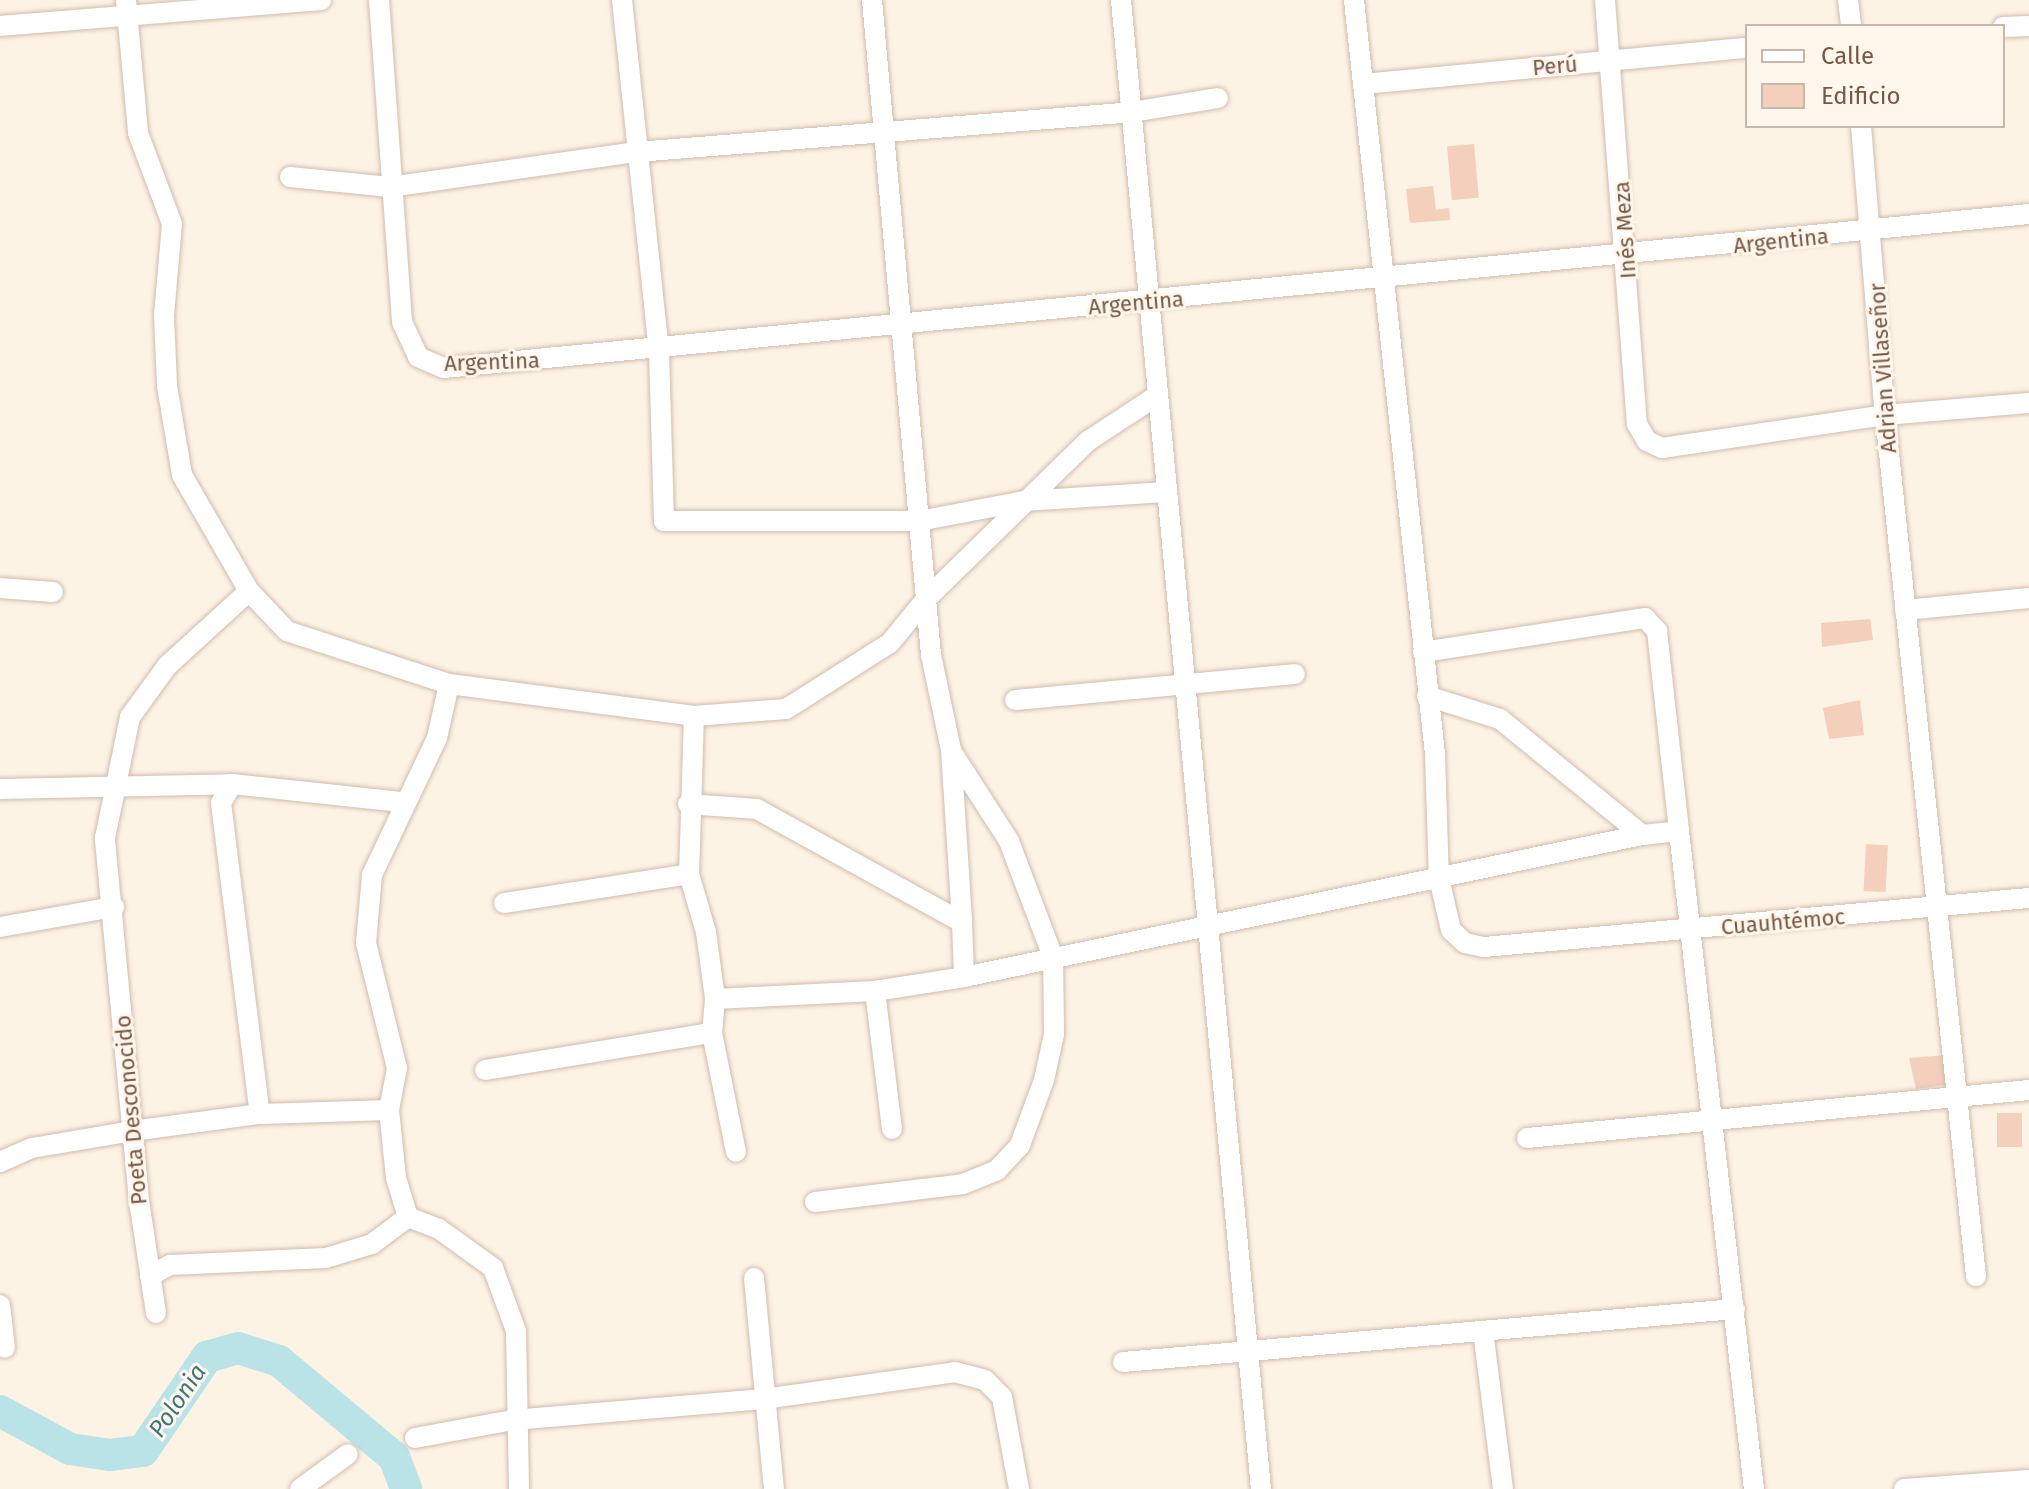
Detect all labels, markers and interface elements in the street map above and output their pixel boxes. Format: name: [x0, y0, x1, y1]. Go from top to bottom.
legend: [1745, 24, 2005, 128]
text: Calle: [1821, 42, 1874, 70]
street label: Perú: [1531, 51, 1579, 81]
text: Edificio: [1821, 82, 1901, 110]
street label: Inés Meza: [1608, 180, 1642, 280]
street label: Argentina: [1732, 223, 1830, 259]
street label: Adrian Villaseñor: [1864, 282, 1902, 454]
street label: Argentina: [1087, 286, 1185, 320]
street label: Argentina: [444, 347, 540, 377]
street label: Cuauhtémoc: [1720, 903, 1846, 941]
street label: Poeta Desconocido: [110, 1014, 152, 1206]
water label: Polonia: [143, 1359, 213, 1443]

